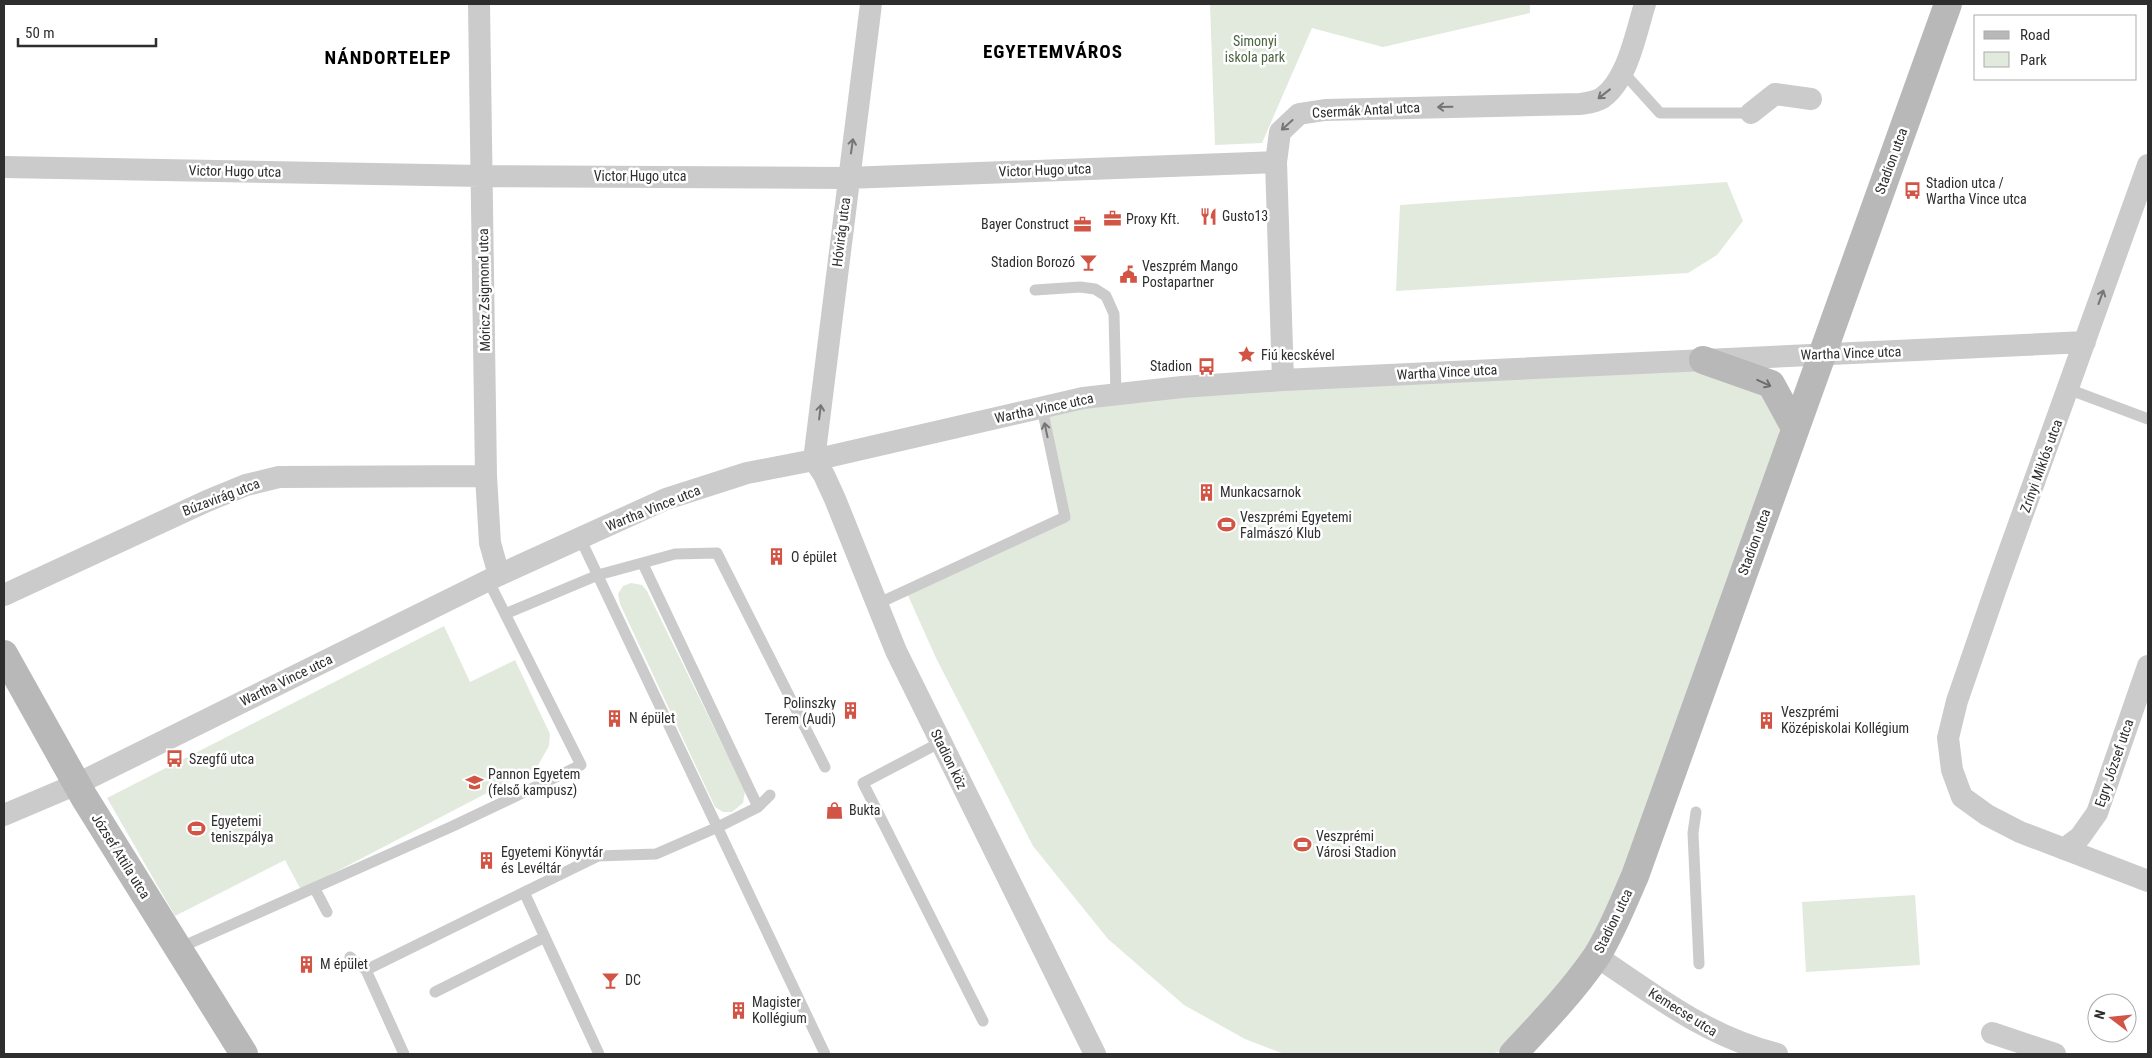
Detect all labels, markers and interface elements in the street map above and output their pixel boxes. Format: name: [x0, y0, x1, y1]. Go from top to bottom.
scale bar: [18, 15, 155, 47]
legend: [1974, 15, 2137, 80]
text: 50 m: [25, 24, 55, 42]
text: Road: [2020, 26, 2050, 44]
park label: Simonyi iskola park: [1225, 33, 1286, 65]
district label: EGYETEMVÁROS: [983, 40, 1123, 63]
district label: NÁNDORTELEP: [325, 46, 451, 69]
text: Park: [2020, 51, 2047, 69]
one-way arrow: [1598, 89, 1611, 100]
street label: Csermák Antal utca: [1312, 99, 1420, 121]
one-way arrow: [1437, 102, 1453, 112]
one-way arrow: [1280, 120, 1293, 131]
street label: Stadion utca: [1872, 126, 1910, 196]
one-way arrow: [847, 139, 857, 155]
street label: Victor Hugo utca: [998, 160, 1092, 180]
street label: Victor Hugo utca: [189, 162, 281, 180]
street label: Victor Hugo utca: [594, 168, 686, 184]
place label: Stadion utca / Wartha Vince utca: [1926, 175, 2027, 207]
bus stop icon: Stadion utca / Wartha Vince utca: [1902, 181, 1922, 201]
street label: Hóvirág utca: [829, 196, 853, 268]
restaurant icon: Gusto13: [1198, 206, 1218, 226]
place label: Gusto13: [1222, 208, 1268, 224]
office icon: Proxy Kft.: [1102, 209, 1122, 229]
place label: Proxy Kft.: [1126, 211, 1180, 227]
office icon: Bayer Construct: [1073, 214, 1093, 234]
place label: Bayer Construct: [981, 216, 1069, 232]
street label: Móricz Zsigmond utca: [475, 228, 493, 352]
bar icon: Stadion Borozó: [1079, 252, 1099, 272]
place label: Stadion Borozó: [991, 254, 1075, 270]
place label: Veszprém Mango Postapartner: [1142, 258, 1238, 290]
public building icon: Veszprém Mango Postapartner: [1118, 264, 1138, 284]
one-way arrow: [2097, 289, 2106, 305]
street label: Wartha Vince utca: [1800, 343, 1902, 363]
place icon: Fiú kecskével: [1237, 345, 1257, 365]
place label: Fiú kecskével: [1261, 347, 1335, 363]
bus stop icon: Stadion: [1196, 356, 1216, 376]
place label: Stadion: [1150, 358, 1192, 374]
street label: Wartha Vince utca: [1396, 361, 1498, 383]
one-way arrow: [1757, 378, 1772, 388]
street label: Wartha Vince utca: [993, 390, 1095, 426]
one-way arrow: [815, 404, 825, 420]
street label: Zrínyi Miklós utca: [2017, 417, 2065, 515]
one-way arrow: [1040, 422, 1050, 438]
street label: Búzavirág utca: [180, 475, 262, 519]
street label: Wartha Vince utca: [603, 482, 703, 534]
building icon: Munkacsarnok: [1196, 482, 1216, 502]
place label: Munkacsarnok: [1220, 484, 1302, 500]
street label: Stadion utca: [1735, 507, 1773, 577]
place label: Veszprémi Egyetemi Falmászó Klub: [1240, 509, 1352, 541]
sports icon: Veszprémi Egyetemi Falmászó Klub: [1216, 515, 1236, 535]
building icon: O épület: [767, 547, 787, 567]
place label: O épület: [791, 549, 837, 565]
street label: Wartha Vince utca: [237, 651, 335, 709]
place label: Polinszky Terem (Audi): [765, 695, 836, 728]
building icon: Polinszky Terem (Audi): [840, 701, 860, 721]
place label: Veszprémi Középiskolai Kollégium: [1781, 704, 1909, 736]
building icon: N épület: [605, 708, 625, 728]
place label: N épület: [629, 710, 675, 726]
building icon: Veszprémi Középiskolai Kollégium: [1757, 710, 1777, 730]
street label: Egry József utca: [2092, 717, 2136, 809]
street label: Stadion köz: [928, 726, 970, 792]
bus stop icon: Szegfű utca: [165, 749, 185, 769]
place label: Szegfű utca: [189, 751, 254, 767]
place label: Pannon Egyetem (felső kampusz): [488, 766, 580, 799]
school or university icon: Pannon Egyetem (felső kampusz): [464, 772, 484, 792]
shop icon: Bukta: [825, 800, 845, 820]
place label: Bukta: [849, 802, 881, 818]
street label: József Attila utca: [88, 811, 154, 901]
place label: Egyetemi teniszpálya: [211, 813, 274, 845]
sports icon: Egyetemi teniszpálya: [187, 819, 207, 839]
place label: Veszprémi Városi Stadion: [1316, 828, 1396, 860]
sports icon: Veszprémi Városi Stadion: [1292, 834, 1312, 854]
place label: Egyetemi Könyvtár és Levéltár: [501, 844, 603, 876]
building icon: Egyetemi Könyvtár és Levéltár: [477, 850, 497, 870]
street label: Stadion utca: [1591, 886, 1635, 956]
building icon: M épület: [296, 954, 316, 974]
place label: M épület: [320, 956, 368, 972]
bar icon: DC: [601, 970, 621, 990]
place label: DC: [625, 972, 641, 988]
street label: Kemecse utca: [1646, 985, 1720, 1039]
north arrow: [2087, 993, 2137, 1043]
place label: Magister Kollégium: [752, 994, 807, 1026]
building icon: Magister Kollégium: [728, 1000, 748, 1020]
text: N: [2091, 1008, 2108, 1021]

